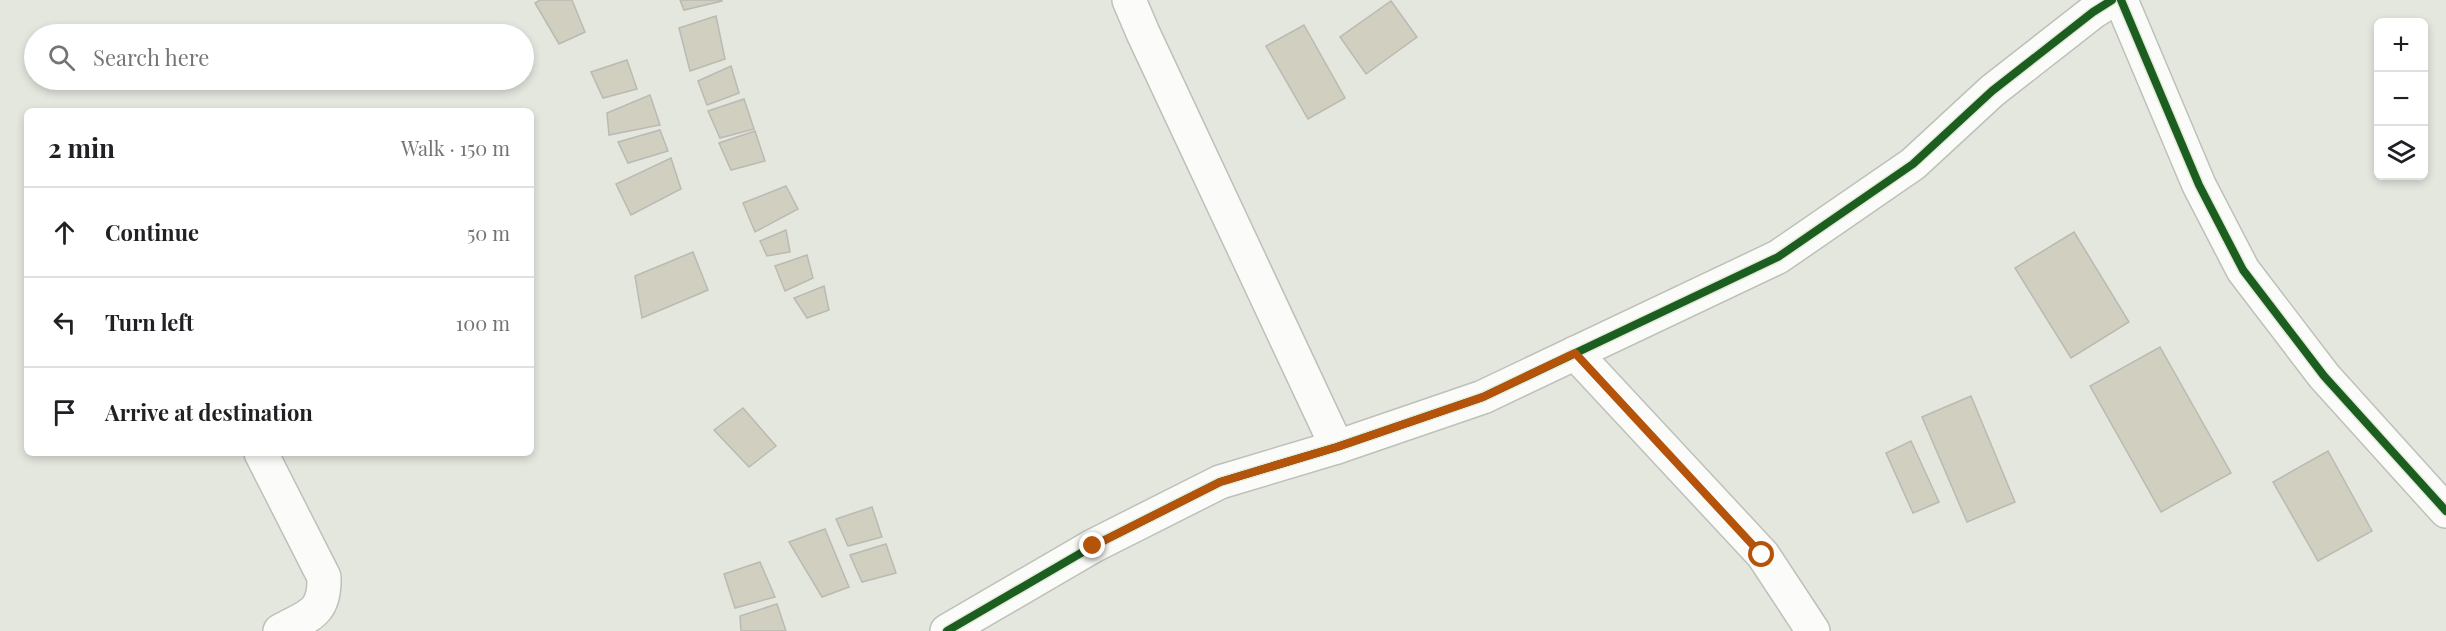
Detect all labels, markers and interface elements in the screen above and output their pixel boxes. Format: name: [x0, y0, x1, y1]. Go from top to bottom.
map controls: [2374, 18, 2428, 180]
button: +: [2374, 18, 2428, 72]
search box: [24, 24, 534, 90]
icon: search: [45, 41, 78, 74]
text: Search here: [93, 42, 209, 72]
button: −: [2374, 72, 2428, 126]
button: layers: [2374, 126, 2428, 180]
text: 2 min: [48, 130, 115, 165]
text: Walk · 150 m: [401, 134, 510, 161]
icon: ahead: [48, 216, 81, 249]
text: Continue: [105, 217, 199, 247]
text: 50 m: [467, 219, 510, 246]
icon: left: [48, 306, 81, 339]
text: Turn left: [105, 307, 194, 337]
text: 100 m: [456, 309, 510, 336]
icon: arrive: [48, 396, 81, 429]
text: Arrive at destination: [105, 397, 313, 427]
route end: [1079, 532, 1105, 558]
route start: [1748, 541, 1774, 567]

